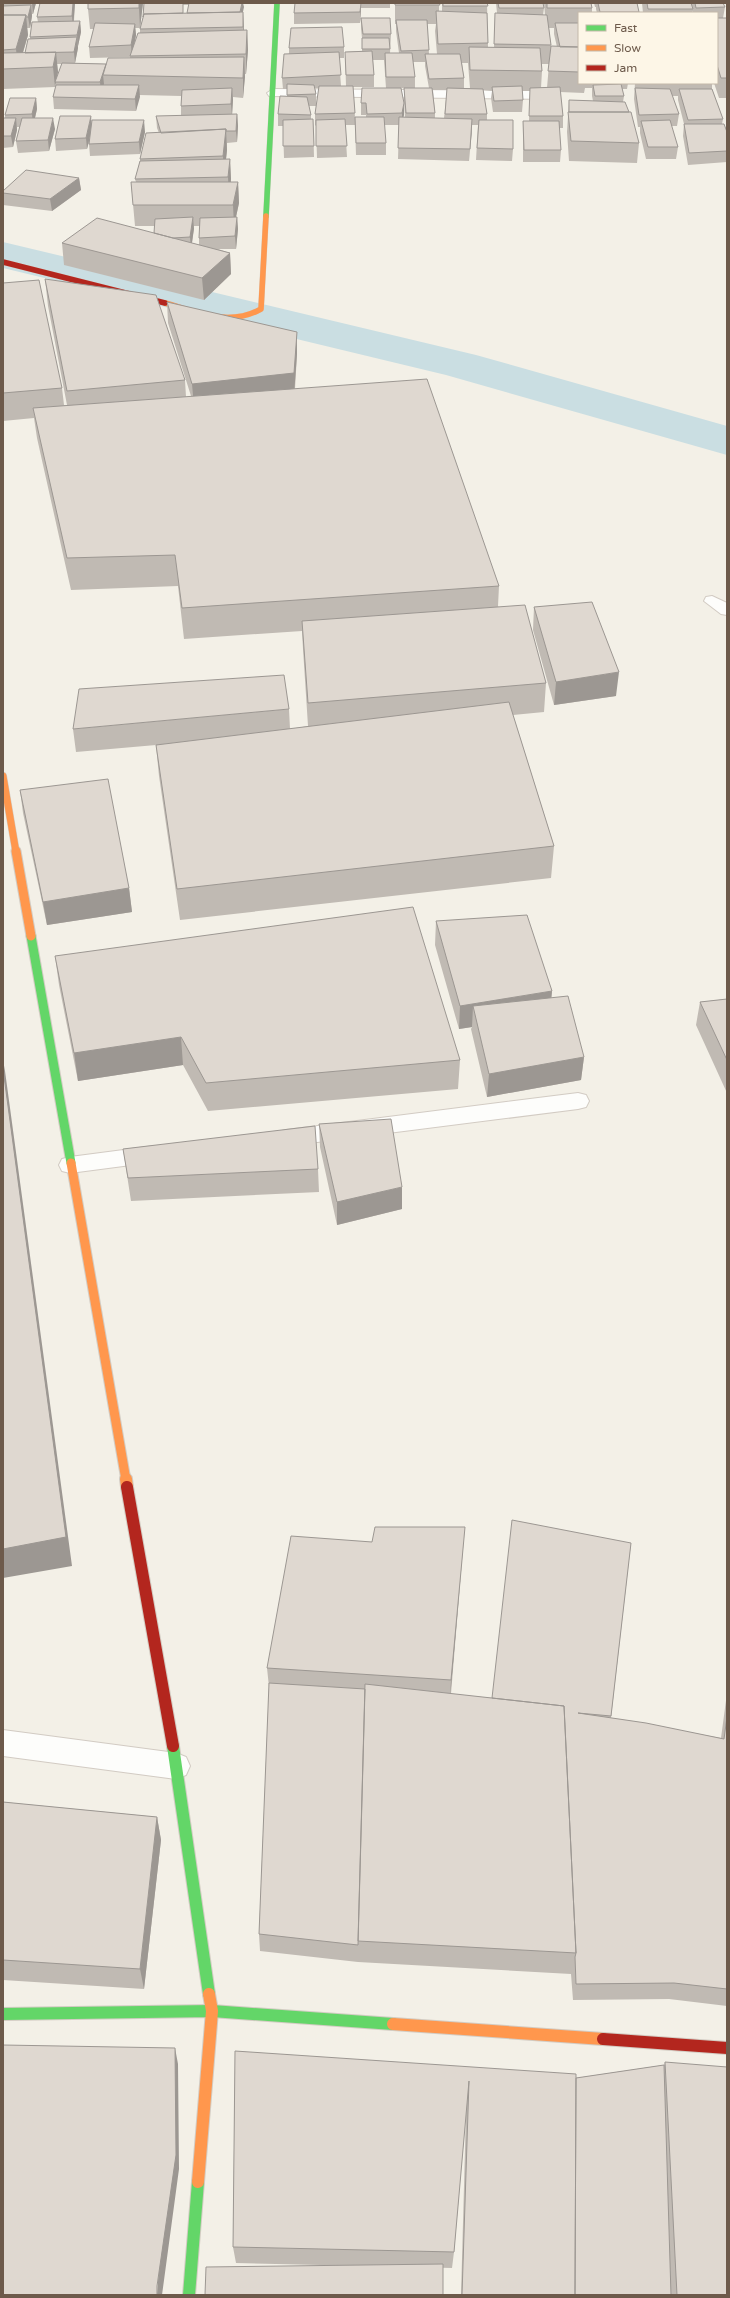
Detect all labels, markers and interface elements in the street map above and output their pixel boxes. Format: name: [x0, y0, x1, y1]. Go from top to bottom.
legend: [578, 12, 718, 84]
text: Fast: [614, 21, 638, 35]
text: Slow: [614, 41, 641, 55]
text: Jam: [614, 61, 637, 75]

